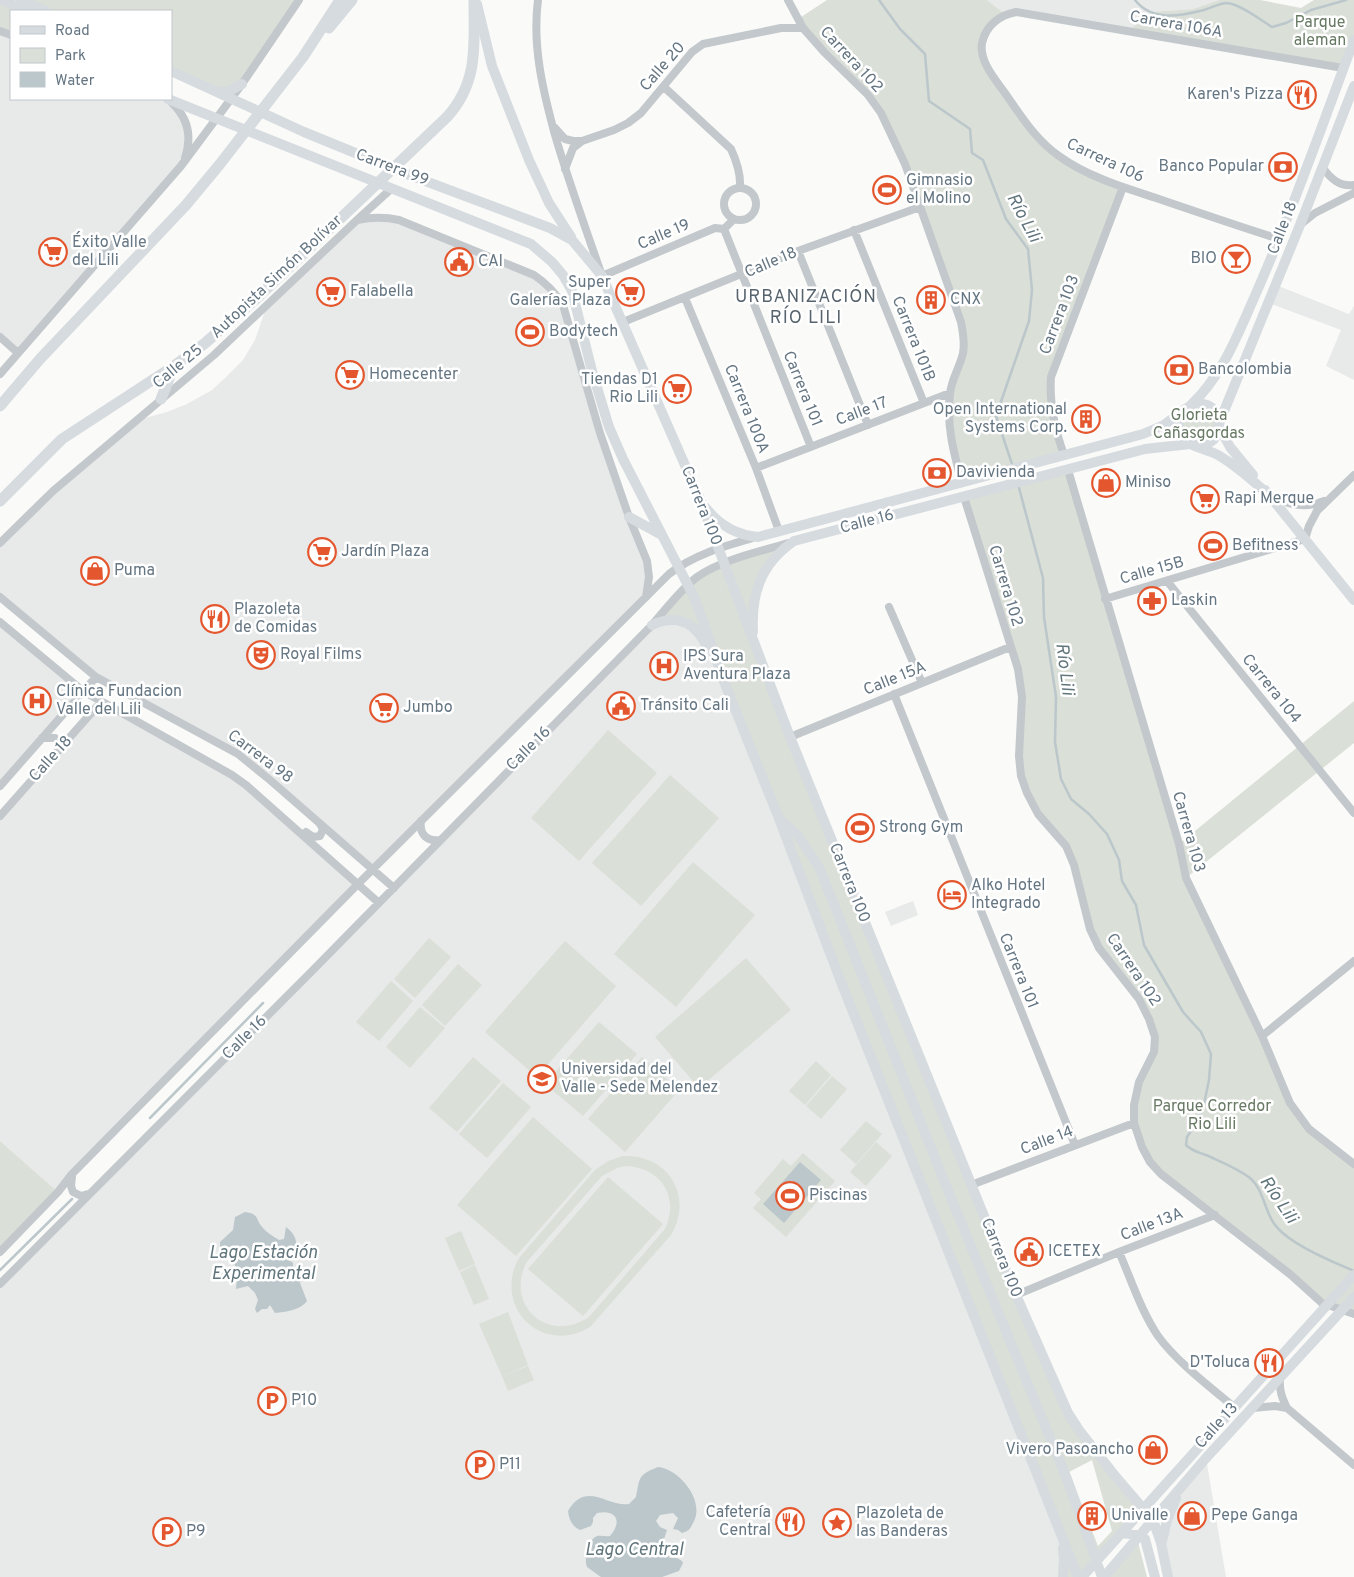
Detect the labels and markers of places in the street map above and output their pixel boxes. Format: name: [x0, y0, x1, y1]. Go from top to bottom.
restaurant icon: Karen's Pizza: [1287, 80, 1317, 110]
place label: Karen's Pizza: [1187, 85, 1283, 105]
bank icon: Banco Popular: [1268, 152, 1298, 182]
place label: Banco Popular: [1159, 157, 1264, 177]
place label: Gimnasio el Molino: [906, 171, 973, 209]
sports icon: Gimnasio el Molino: [872, 175, 902, 205]
place label: Éxito Valle del Lili: [72, 231, 147, 271]
supermarket icon: Éxito Valle del Lili: [38, 237, 68, 267]
bar icon: BIO: [1221, 244, 1251, 274]
public building icon: CAI: [444, 247, 474, 277]
place label: BIO: [1190, 249, 1217, 269]
place label: CAI: [478, 252, 503, 272]
place label: Super Galerías Plaza: [509, 273, 611, 311]
supermarket icon: Falabella: [316, 277, 346, 307]
supermarket icon: Super Galerías Plaza: [615, 277, 645, 307]
place label: Falabella: [350, 282, 413, 302]
building icon: CNX: [916, 285, 946, 315]
place label: CNX: [950, 290, 981, 310]
sports icon: Bodytech: [515, 317, 545, 347]
place label: Bodytech: [549, 322, 618, 342]
bank icon: Bancolombia: [1164, 355, 1194, 385]
supermarket icon: Homecenter: [335, 360, 365, 390]
place label: Bancolombia: [1198, 360, 1292, 380]
place label: Homecenter: [369, 365, 458, 385]
place label: Tiendas D1 Rio Lili: [581, 370, 658, 408]
supermarket icon: Tiendas D1 Rio Lili: [662, 374, 692, 404]
place label: Open International Systems Corp.: [933, 400, 1067, 438]
building icon: Open International Systems Corp.: [1071, 404, 1101, 434]
bank icon: Davivienda: [922, 458, 952, 488]
place label: Davivienda: [956, 463, 1035, 483]
shop icon: Miniso: [1091, 468, 1121, 498]
place label: Miniso: [1125, 473, 1171, 493]
supermarket icon: Rapi Merque: [1190, 484, 1220, 514]
place label: Rapi Merque: [1224, 489, 1314, 509]
sports icon: Befitness: [1198, 531, 1228, 561]
place label: Befitness: [1232, 536, 1298, 556]
supermarket icon: Jardín Plaza: [307, 537, 337, 567]
place label: Jardín Plaza: [341, 542, 429, 562]
shop icon: Puma: [80, 556, 110, 586]
place label: Puma: [114, 561, 155, 581]
pharmacy icon: Laskin: [1137, 586, 1167, 616]
place label: Laskin: [1171, 591, 1217, 611]
place label: Plazoleta de Comidas: [234, 600, 317, 638]
restaurant icon: Plazoleta de Comidas: [200, 604, 230, 634]
theatre icon: Royal Films: [246, 640, 276, 670]
place label: Royal Films: [280, 645, 362, 665]
place label: IPS Sura Aventura Plaza: [683, 647, 791, 685]
hospital icon: IPS Sura Aventura Plaza: [649, 651, 679, 681]
place label: Clínica Fundacion Valle del Lili: [56, 682, 182, 720]
hospital icon: Clínica Fundacion Valle del Lili: [22, 686, 52, 716]
public building icon: Tránsito Cali: [606, 691, 636, 721]
supermarket icon: Jumbo: [369, 693, 399, 723]
place label: Tránsito Cali: [640, 696, 729, 716]
place label: Jumbo: [403, 698, 453, 718]
sports icon: Strong Gym: [845, 813, 875, 843]
place label: Strong Gym: [879, 818, 963, 838]
place label: Alko Hotel Integrado: [971, 876, 1045, 914]
hotel icon: Alko Hotel Integrado: [937, 880, 967, 910]
place label: Universidad del Valle - Sede Melendez: [561, 1060, 718, 1098]
school or university icon: Universidad del Valle - Sede Melendez: [527, 1064, 557, 1094]
sports icon: Piscinas: [775, 1181, 805, 1211]
place label: Piscinas: [809, 1186, 868, 1206]
public building icon: ICETEX: [1014, 1237, 1044, 1267]
place label: ICETEX: [1048, 1242, 1101, 1262]
restaurant icon: D'Toluca: [1254, 1348, 1284, 1378]
place label: D'Toluca: [1189, 1353, 1250, 1373]
parking icon: P10: [257, 1386, 287, 1416]
place label: P10: [291, 1391, 317, 1411]
shop icon: Vivero Pasoancho: [1138, 1435, 1168, 1465]
place label: Vivero Pasoancho: [1005, 1440, 1134, 1460]
parking icon: P11: [465, 1450, 495, 1480]
place label: P11: [499, 1455, 521, 1475]
building icon: Univalle: [1077, 1501, 1107, 1531]
shop icon: Pepe Ganga: [1177, 1501, 1207, 1531]
place label: Cafetería Central: [705, 1503, 771, 1541]
place label: Plazoleta de las Banderas: [856, 1504, 948, 1542]
place label: Univalle: [1111, 1506, 1168, 1526]
place label: Pepe Ganga: [1211, 1506, 1298, 1526]
restaurant icon: Cafetería Central: [775, 1507, 805, 1537]
place icon: Plazoleta de las Banderas: [822, 1508, 852, 1538]
parking icon: P9: [152, 1517, 182, 1547]
place label: P9: [186, 1522, 206, 1542]

